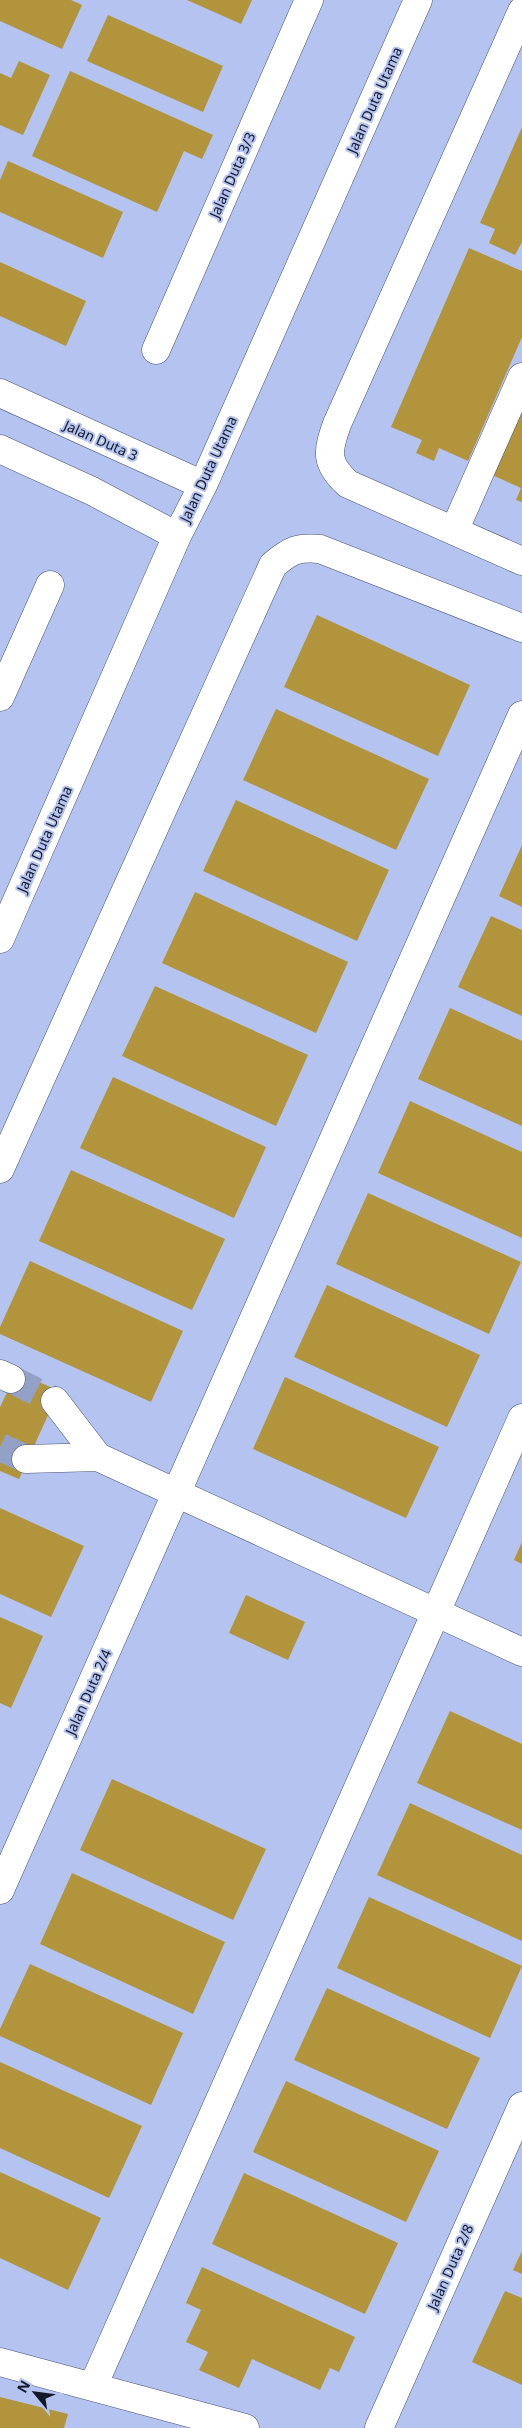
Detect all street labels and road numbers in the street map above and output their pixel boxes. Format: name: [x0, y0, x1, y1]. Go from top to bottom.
street label: Jalan Duta Utama: [341, 44, 406, 158]
street label: Jalan Duta 3/3: [204, 129, 259, 223]
street label: Jalan Duta Utama: [174, 413, 241, 527]
street label: Jalan Duta 3: [59, 414, 141, 465]
street label: Jalan Duta Utama: [11, 783, 76, 897]
street label: Jalan Duta 2/4: [60, 1646, 115, 1740]
street label: Jalan Duta 2/8: [422, 2221, 477, 2315]

